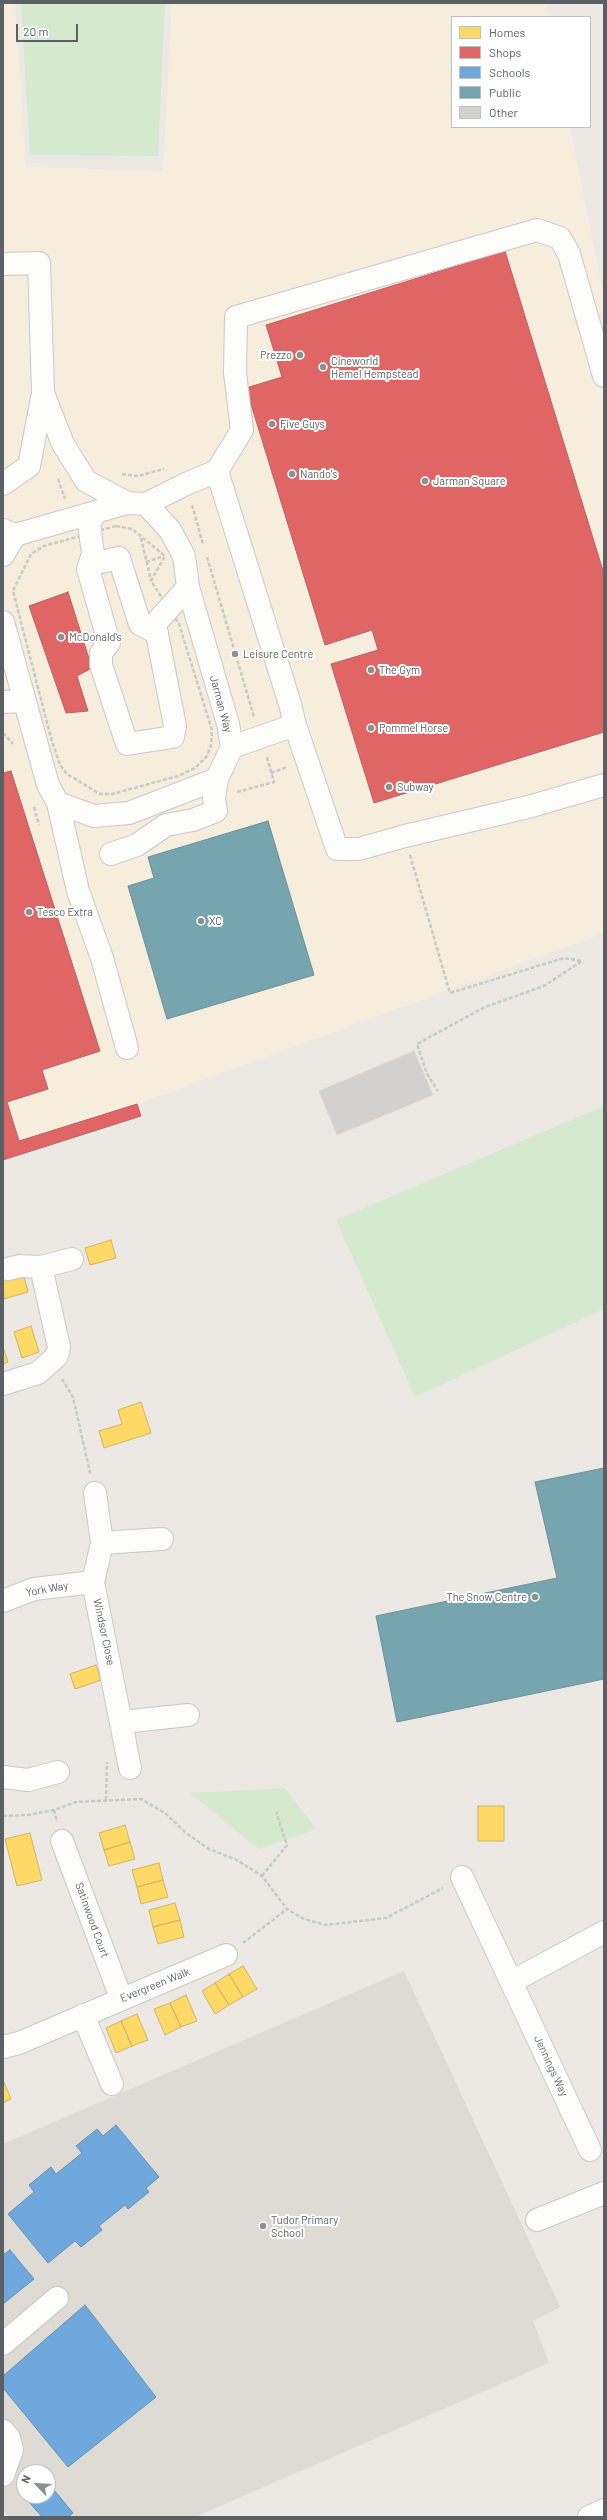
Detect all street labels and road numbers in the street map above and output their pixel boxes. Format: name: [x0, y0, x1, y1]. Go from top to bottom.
street label: Jarman Way: [207, 674, 235, 734]
street label: York Way: [25, 1579, 69, 1599]
street label: Windsor Close: [90, 1597, 118, 1667]
street label: Satinwood Court: [72, 1880, 112, 1960]
street label: Evergreen Walk: [118, 1965, 192, 2005]
street label: Jennings Way: [531, 2033, 571, 2099]

